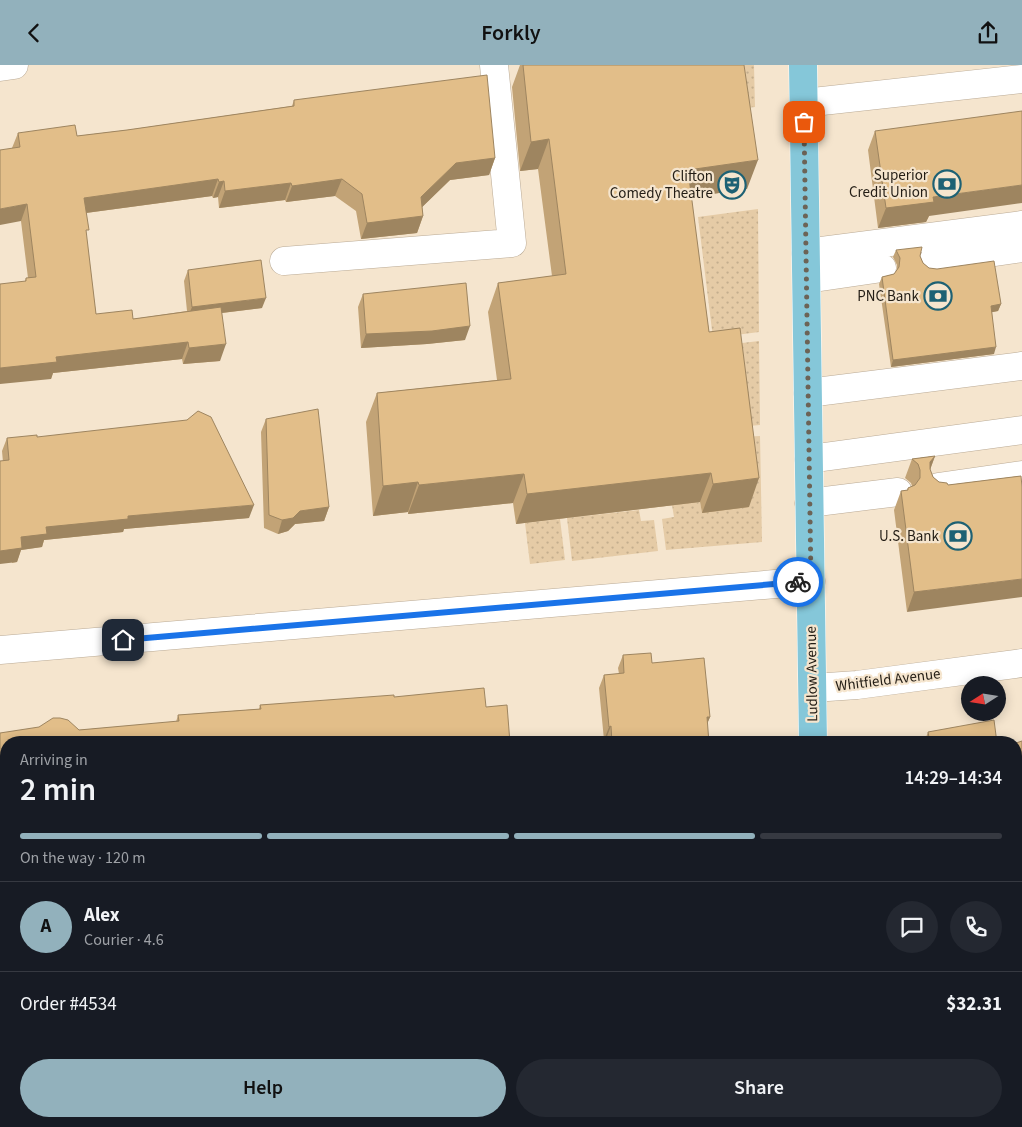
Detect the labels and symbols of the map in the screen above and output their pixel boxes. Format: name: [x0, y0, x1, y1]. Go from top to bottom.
pin: [783, 101, 825, 143]
place label: Superior Credit Union: [849, 165, 929, 203]
place label: Clifton Comedy Theatre: [610, 166, 713, 204]
bank icon: Superior Credit Union: [932, 169, 962, 199]
theatre icon: Clifton Comedy Theatre: [717, 170, 747, 200]
bank icon: PNC Bank: [923, 281, 953, 311]
place label: PNC Bank: [857, 286, 920, 307]
bank icon: U.S. Bank: [943, 521, 973, 551]
place label: U.S. Bank: [879, 526, 940, 547]
courier: [773, 557, 823, 607]
pin: [102, 619, 144, 661]
street label: Ludlow Avenue: [801, 626, 823, 722]
street label: Whitfield Avenue: [834, 663, 942, 697]
north arrow: [961, 676, 1006, 721]

